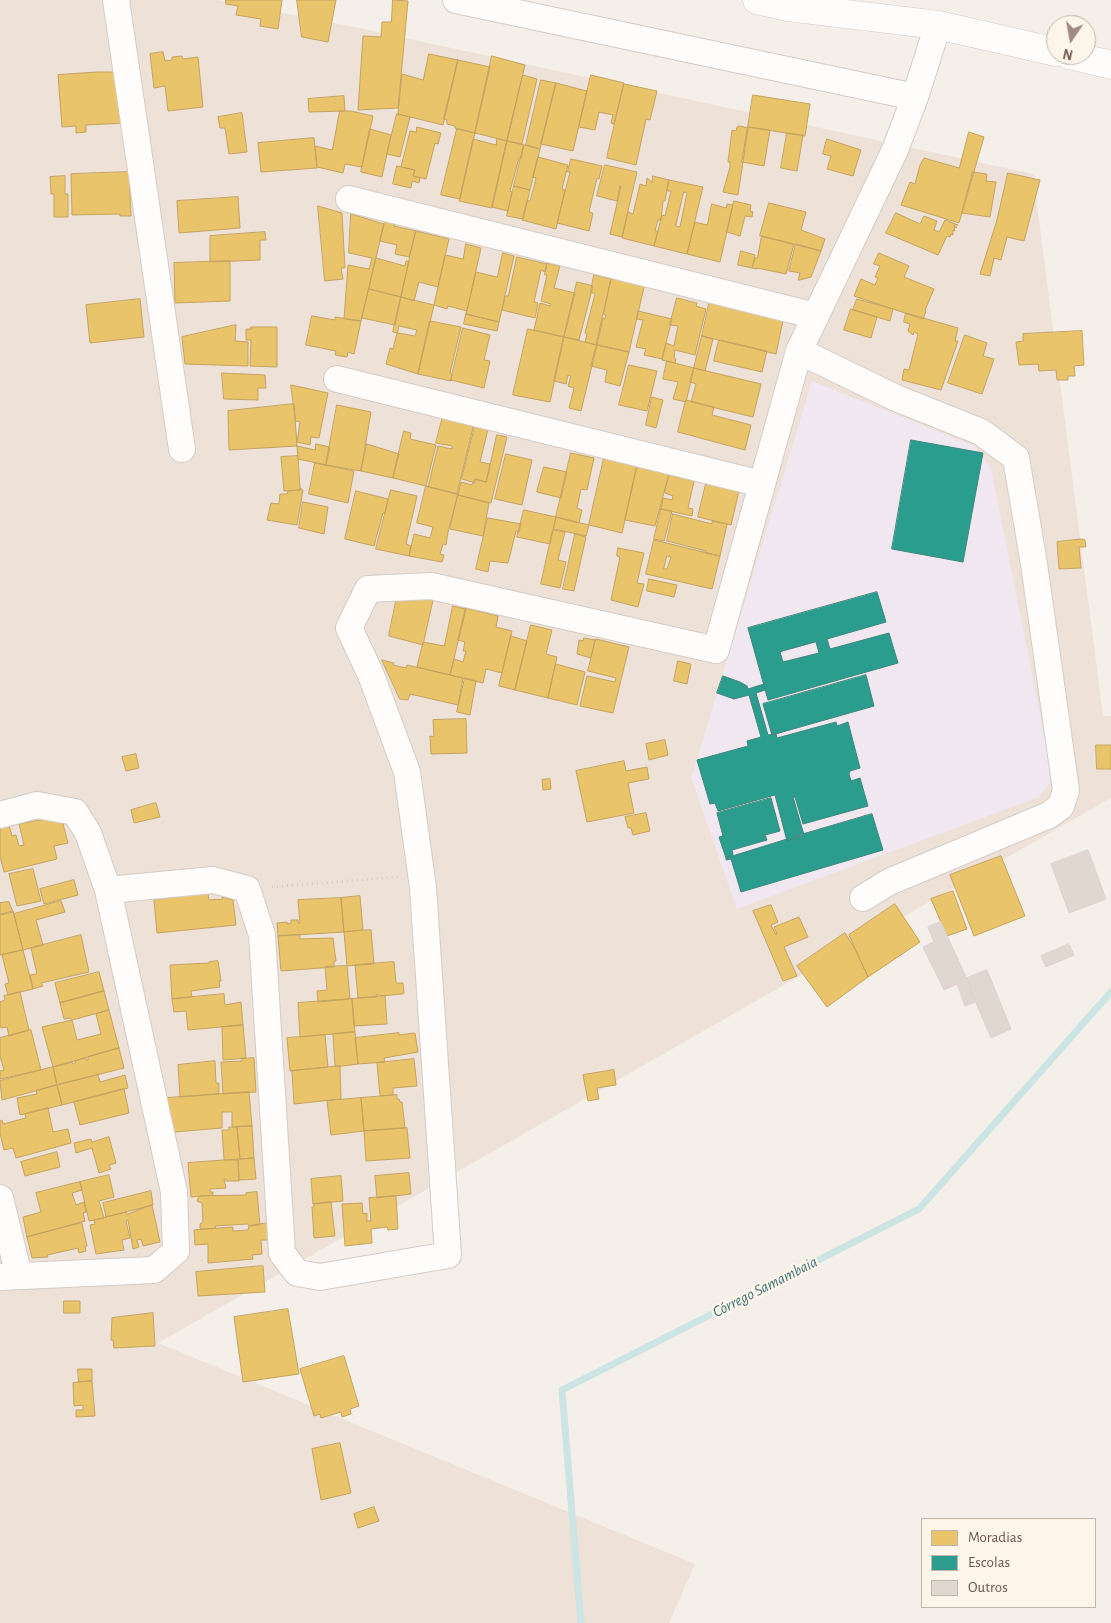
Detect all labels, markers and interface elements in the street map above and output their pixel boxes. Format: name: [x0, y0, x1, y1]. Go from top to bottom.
north arrow: [1046, 15, 1096, 65]
text: N: [1062, 46, 1074, 62]
water label: Córrego Samambaia: [709, 1252, 821, 1322]
legend: [921, 1518, 1096, 1608]
text: Moradias: [968, 1530, 1022, 1545]
text: Escolas: [968, 1555, 1010, 1570]
text: Outros: [968, 1580, 1008, 1595]

